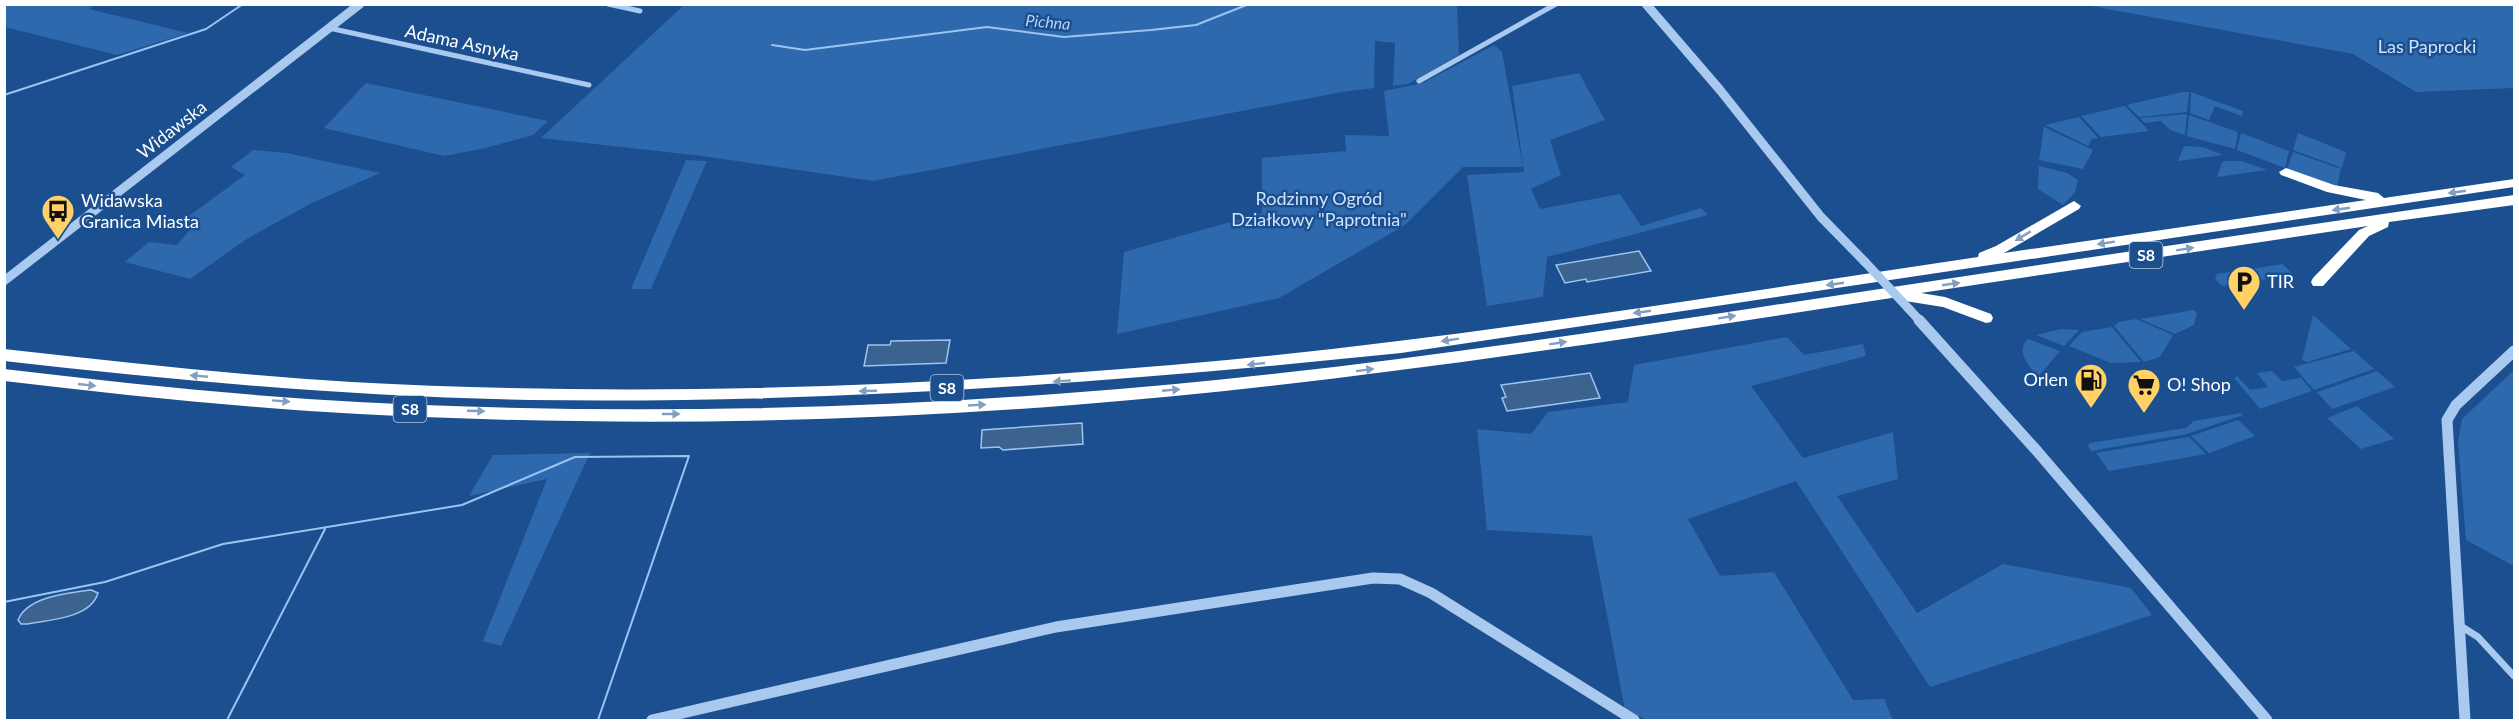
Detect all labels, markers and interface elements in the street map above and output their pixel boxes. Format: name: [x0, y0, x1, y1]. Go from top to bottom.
water label: Pichna: [1025, 10, 1071, 33]
street label: Adama Asnyka: [403, 19, 521, 65]
park label: Las Paprocki: [2378, 35, 2476, 57]
street label: Widawska: [132, 95, 210, 163]
park label: Rodzinny Ogród Działkowy "Paprotnia": [1231, 187, 1407, 230]
one-way arrow: [2447, 187, 2466, 196]
place label: Widawska Granica Miasta: [81, 189, 199, 232]
bus stop icon: Widawska Granica Miasta: [40, 193, 76, 240]
one-way arrow: [2331, 204, 2350, 213]
one-way arrow: [2015, 230, 2031, 241]
one-way arrow: [2097, 239, 2116, 248]
road number: S8: [2130, 242, 2162, 268]
one-way arrow: [2176, 244, 2195, 253]
parking icon: TIR: [2226, 264, 2262, 311]
place label: TIR: [2267, 270, 2295, 292]
one-way arrow: [1826, 279, 1845, 288]
one-way arrow: [1942, 279, 1961, 288]
one-way arrow: [1633, 307, 1652, 316]
one-way arrow: [1717, 313, 1736, 322]
one-way arrow: [1440, 336, 1459, 345]
one-way arrow: [1549, 338, 1568, 347]
one-way arrow: [1247, 359, 1266, 369]
fuel station icon: Orlen: [2073, 362, 2109, 409]
one-way arrow: [1356, 365, 1375, 374]
supermarket icon: O! Shop: [2126, 367, 2162, 414]
place label: Orlen: [2023, 368, 2068, 390]
one-way arrow: [190, 371, 209, 381]
place label: O! Shop: [2167, 373, 2231, 395]
road number: S8: [930, 375, 964, 401]
one-way arrow: [1053, 376, 1072, 385]
one-way arrow: [77, 380, 96, 390]
one-way arrow: [1162, 385, 1181, 395]
one-way arrow: [858, 387, 877, 396]
road number: S8: [394, 396, 426, 422]
one-way arrow: [272, 397, 291, 406]
one-way arrow: [967, 400, 986, 409]
one-way arrow: [466, 406, 485, 416]
one-way arrow: [661, 409, 680, 419]

